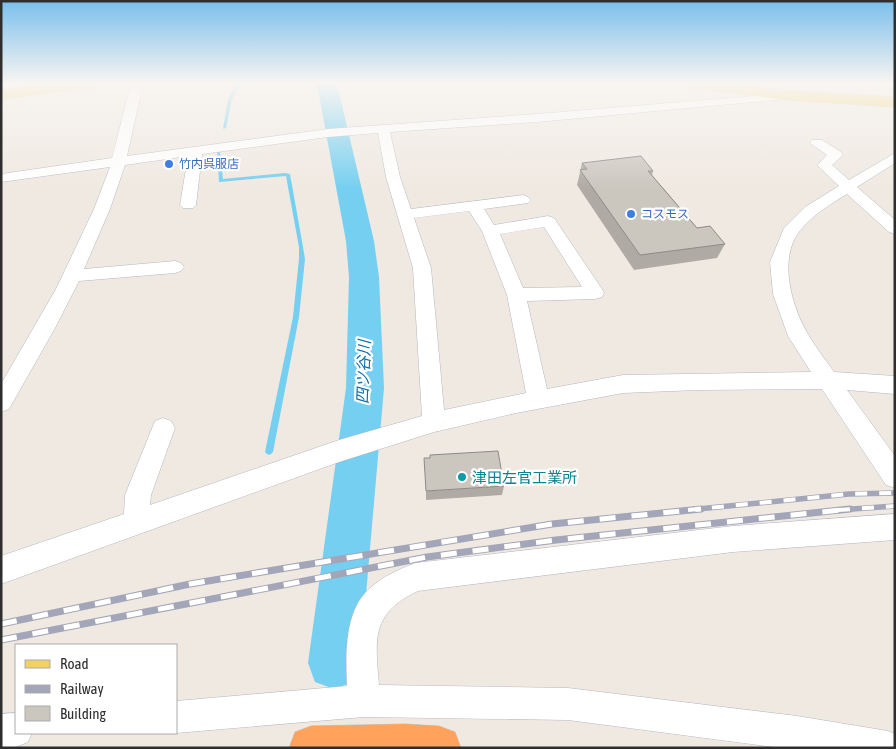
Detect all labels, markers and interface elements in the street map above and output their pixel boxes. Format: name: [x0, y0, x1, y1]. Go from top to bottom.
place label: 竹内呉服店: [179, 157, 239, 171]
marker: 竹内呉服店: [163, 158, 175, 170]
place label: コスモス: [641, 207, 689, 221]
marker: コスモス: [625, 208, 637, 220]
water label: 四ツ谷川: [353, 338, 373, 404]
place label: 津田左官工業所: [472, 469, 577, 486]
marker: 津田左官工業所: [456, 471, 468, 483]
legend: [15, 644, 178, 734]
text: Road: [60, 655, 89, 672]
text: Railway: [60, 680, 104, 697]
text: Building: [60, 705, 106, 722]

